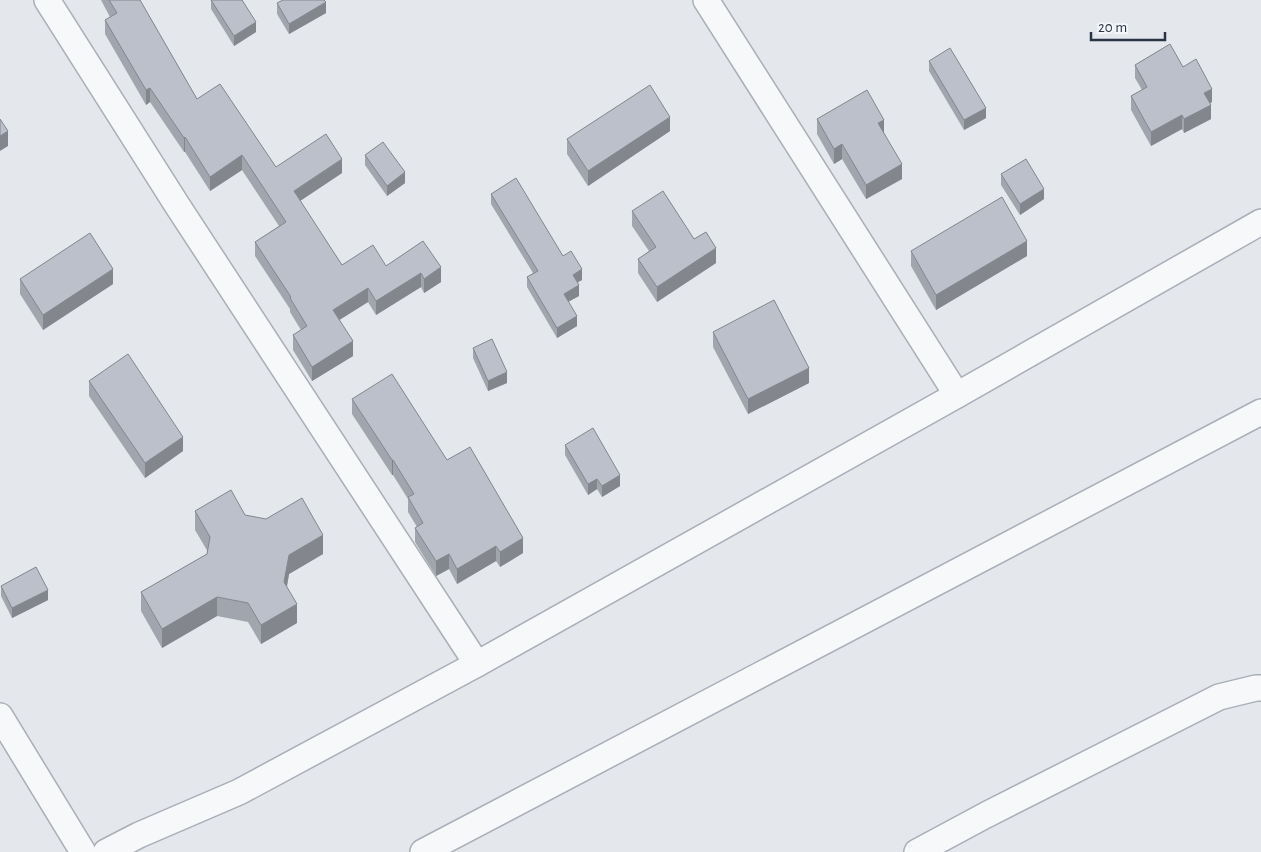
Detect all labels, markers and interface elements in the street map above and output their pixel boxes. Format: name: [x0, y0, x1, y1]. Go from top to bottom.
scale bar: [1091, 10, 1165, 42]
text: 20 m: [1098, 20, 1127, 35]

